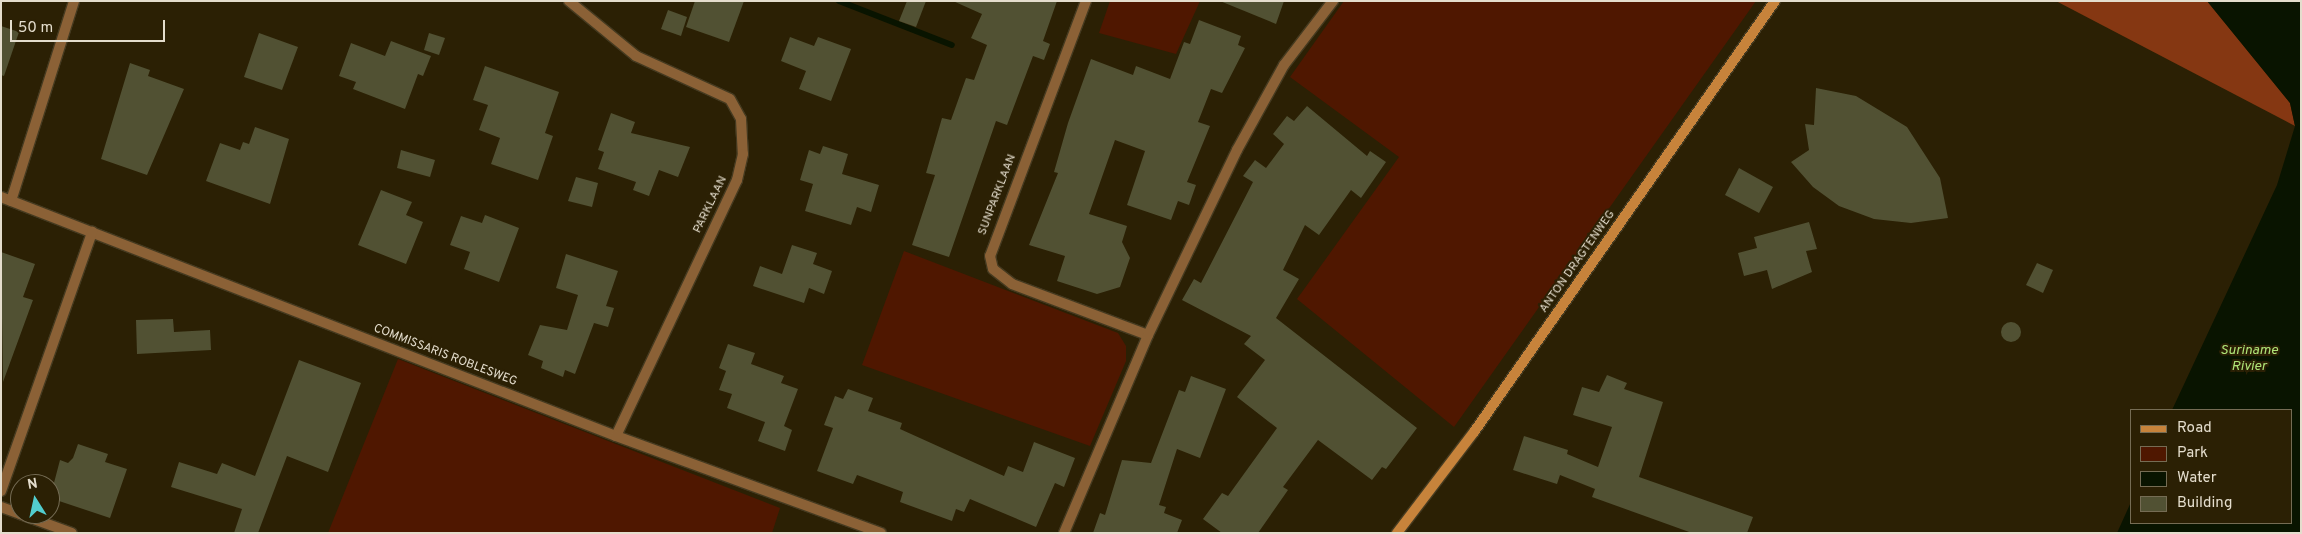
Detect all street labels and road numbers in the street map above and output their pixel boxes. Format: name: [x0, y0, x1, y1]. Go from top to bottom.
street label: SUNPARKLAAN: [976, 152, 1020, 238]
street label: PARKLAAN: [691, 174, 731, 236]
street label: ANTON DRAGTENWEG: [1537, 208, 1619, 316]
street label: COMMISSARIS ROBLESWEG: [371, 322, 519, 390]

